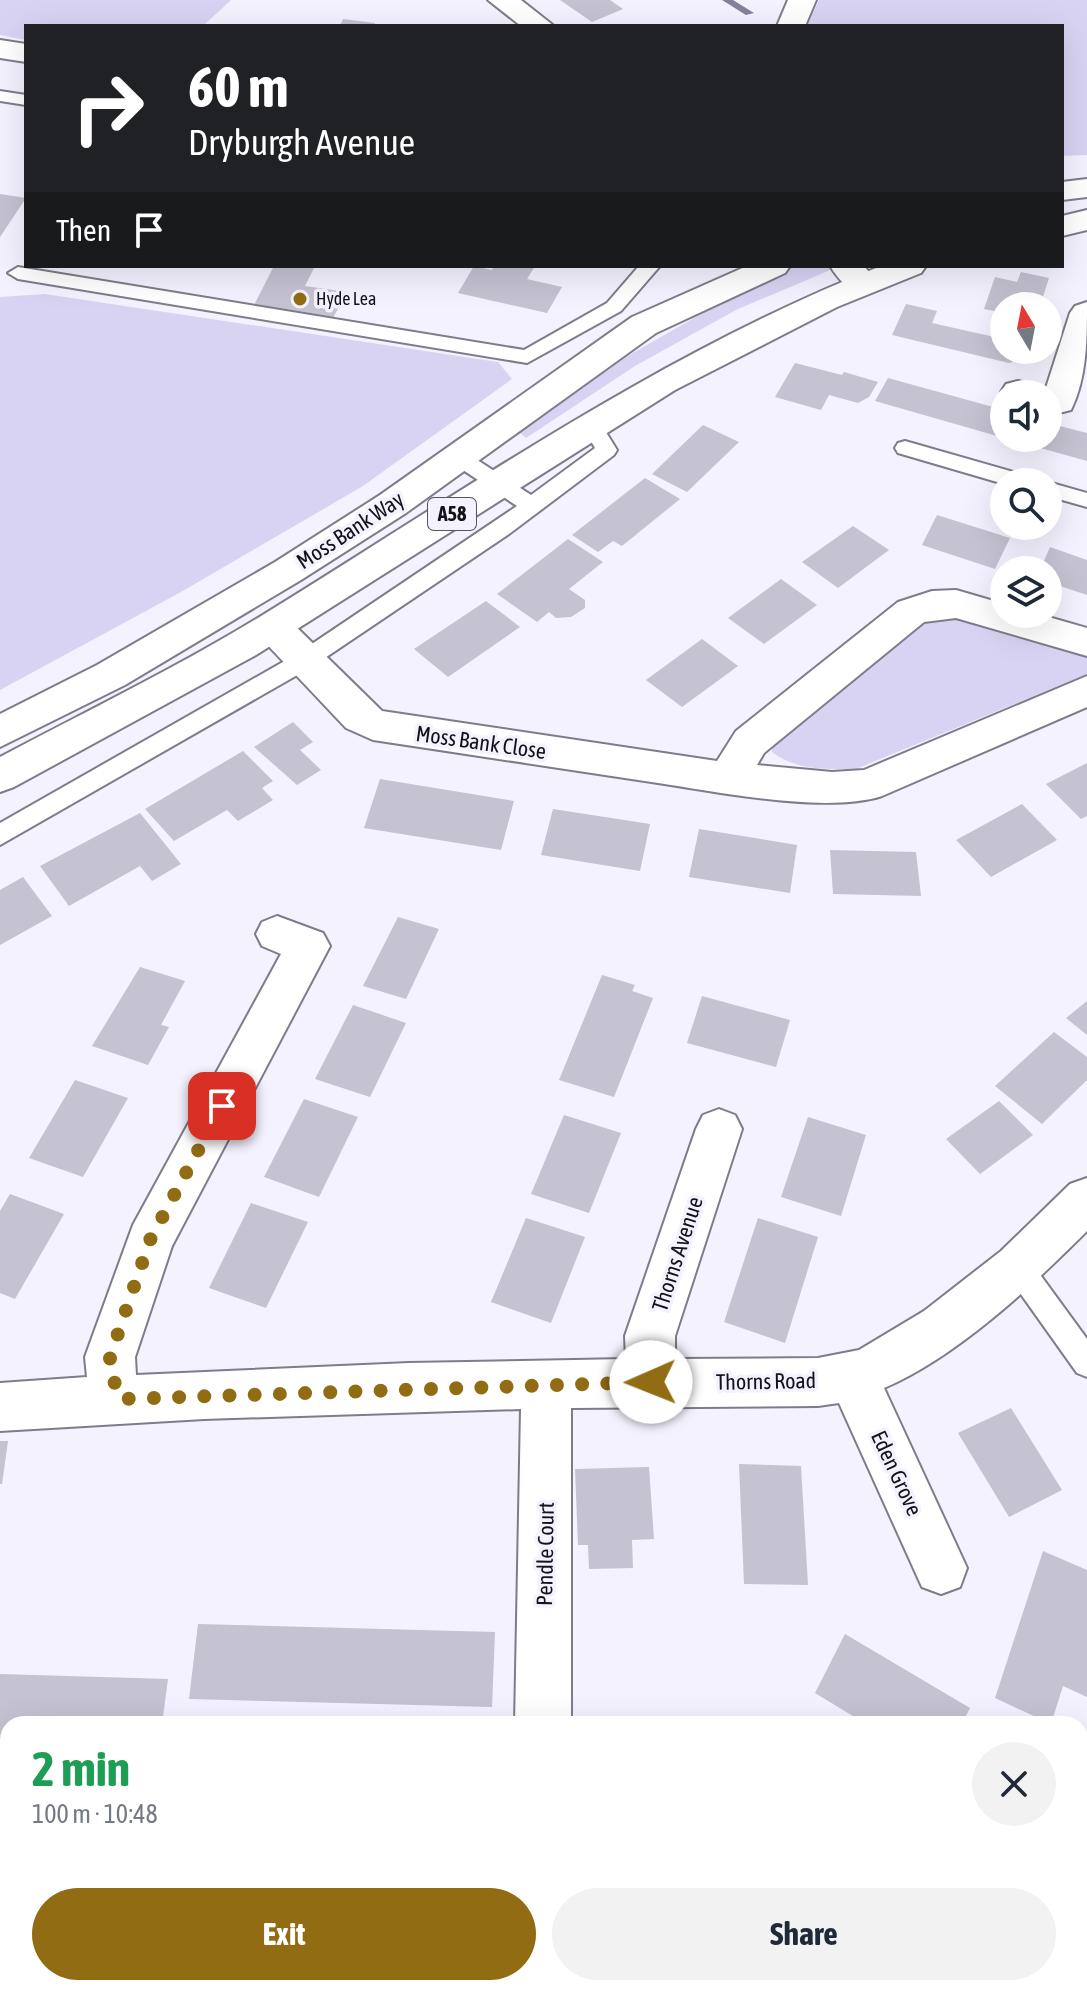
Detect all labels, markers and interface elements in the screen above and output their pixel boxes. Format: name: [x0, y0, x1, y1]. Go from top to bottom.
text: 60 m: [188, 55, 289, 119]
icon: right: [56, 56, 160, 160]
text: Dryburgh Avenue: [188, 121, 415, 163]
icon: arrive: [127, 208, 171, 252]
text: Then: [56, 213, 111, 247]
place label: Hyde Lea: [316, 288, 376, 309]
marker: Hyde Lea: [291, 290, 309, 308]
north arrow: [990, 292, 1062, 364]
map controls: [990, 292, 1062, 628]
button: sound: [990, 380, 1062, 452]
button: search: [990, 468, 1062, 540]
street label: Moss Bank Way: [292, 486, 408, 574]
road number: A58: [428, 498, 476, 530]
button: layers: [990, 556, 1062, 628]
street label: Moss Bank Close: [414, 720, 548, 764]
pin: [188, 1072, 256, 1140]
icon: arrive: [200, 1084, 244, 1128]
street label: Thorns Avenue: [646, 1193, 708, 1315]
position arrow: [609, 1340, 693, 1424]
street label: Thorns Road: [716, 1367, 816, 1395]
street label: Eden Grove: [866, 1426, 928, 1520]
street label: Pendle Court: [531, 1502, 559, 1606]
text: 2 min: [32, 1741, 130, 1796]
button: close: [972, 1742, 1056, 1826]
text: 100 m · 10:48: [32, 1799, 158, 1829]
button: Exit: [32, 1888, 536, 1980]
button: Share: [552, 1888, 1056, 1980]

